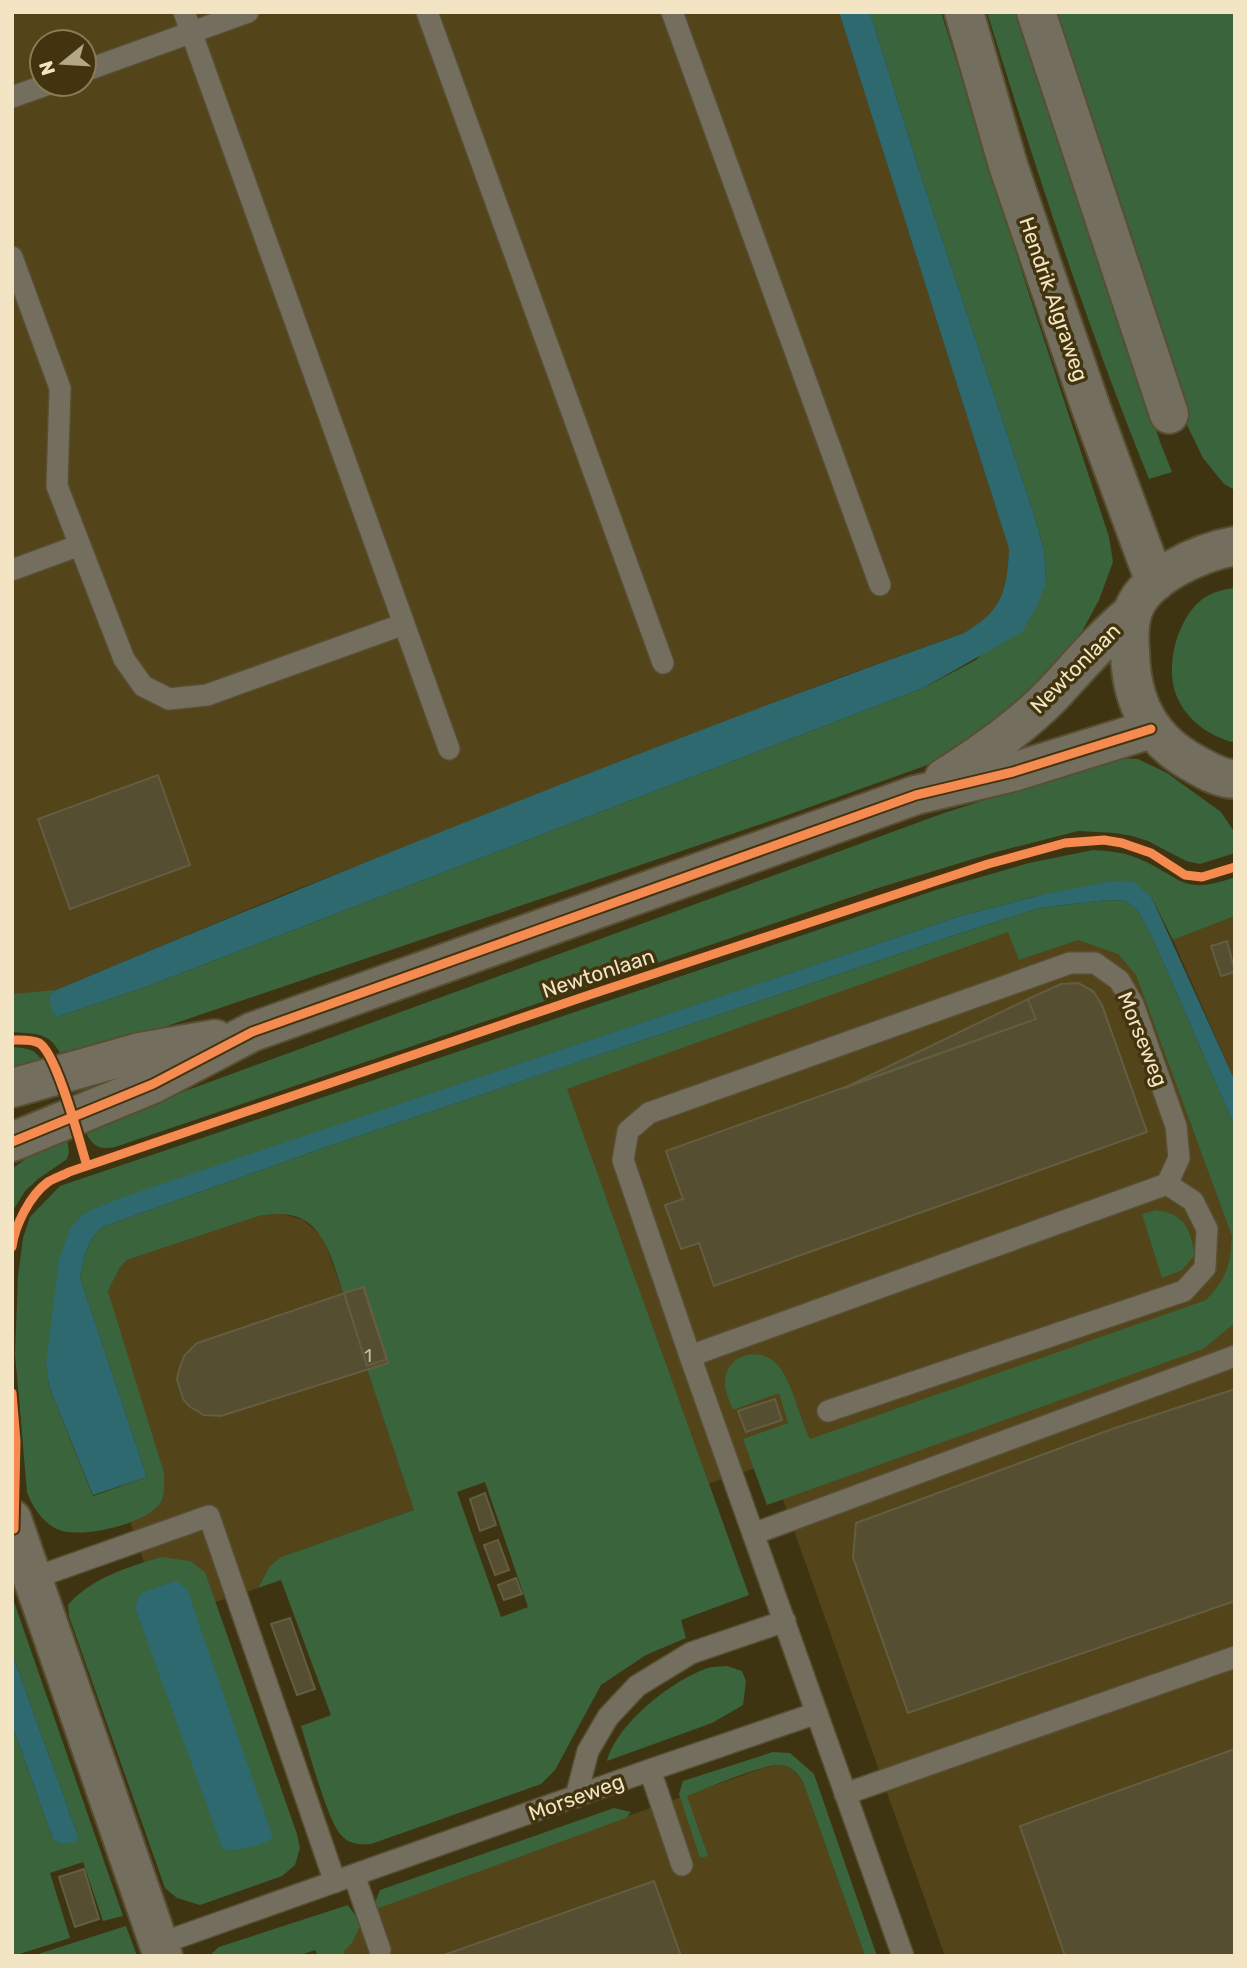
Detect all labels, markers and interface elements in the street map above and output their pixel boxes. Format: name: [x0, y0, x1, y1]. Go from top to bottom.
north arrow: [28, 28, 98, 98]
text: N: [34, 58, 60, 78]
street label: Hendrik Algraweg: [1014, 214, 1094, 384]
street label: Newtonlaan: [1025, 618, 1125, 718]
street label: Newtonlaan: [539, 943, 657, 1003]
street label: Morseweg: [1113, 988, 1173, 1090]
house number: 1: [364, 1345, 372, 1367]
street label: Morseweg: [525, 1768, 627, 1826]

